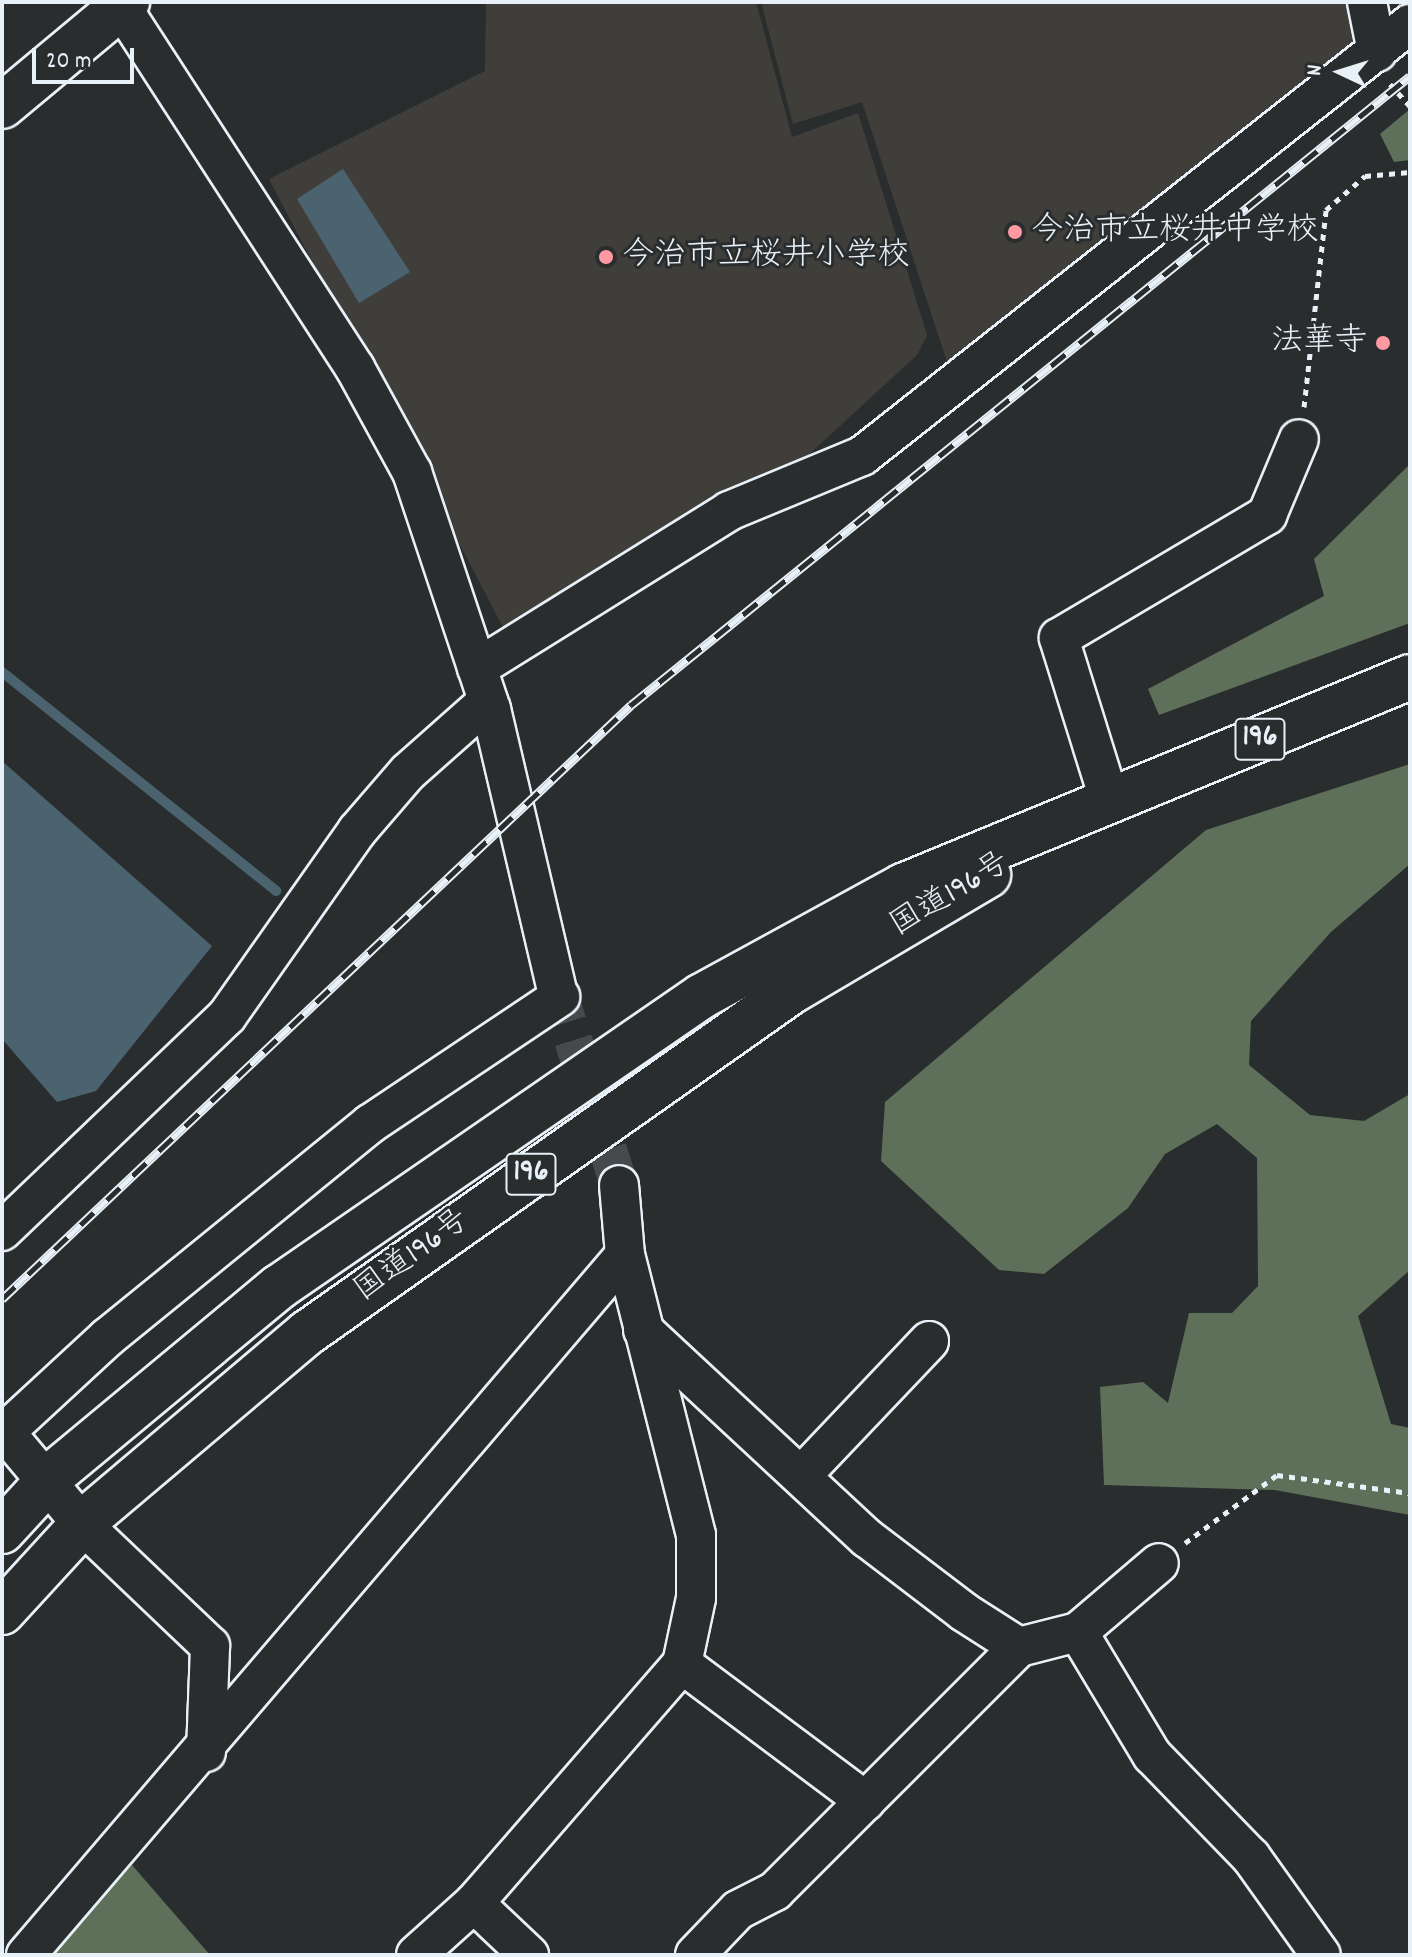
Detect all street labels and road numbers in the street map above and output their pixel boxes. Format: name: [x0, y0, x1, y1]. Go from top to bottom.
road number: 196: [1234, 713, 1286, 765]
street label: 国道196号: [884, 845, 1018, 947]
road number: 196: [505, 1148, 557, 1200]
street label: 国道196号: [348, 1202, 478, 1312]

